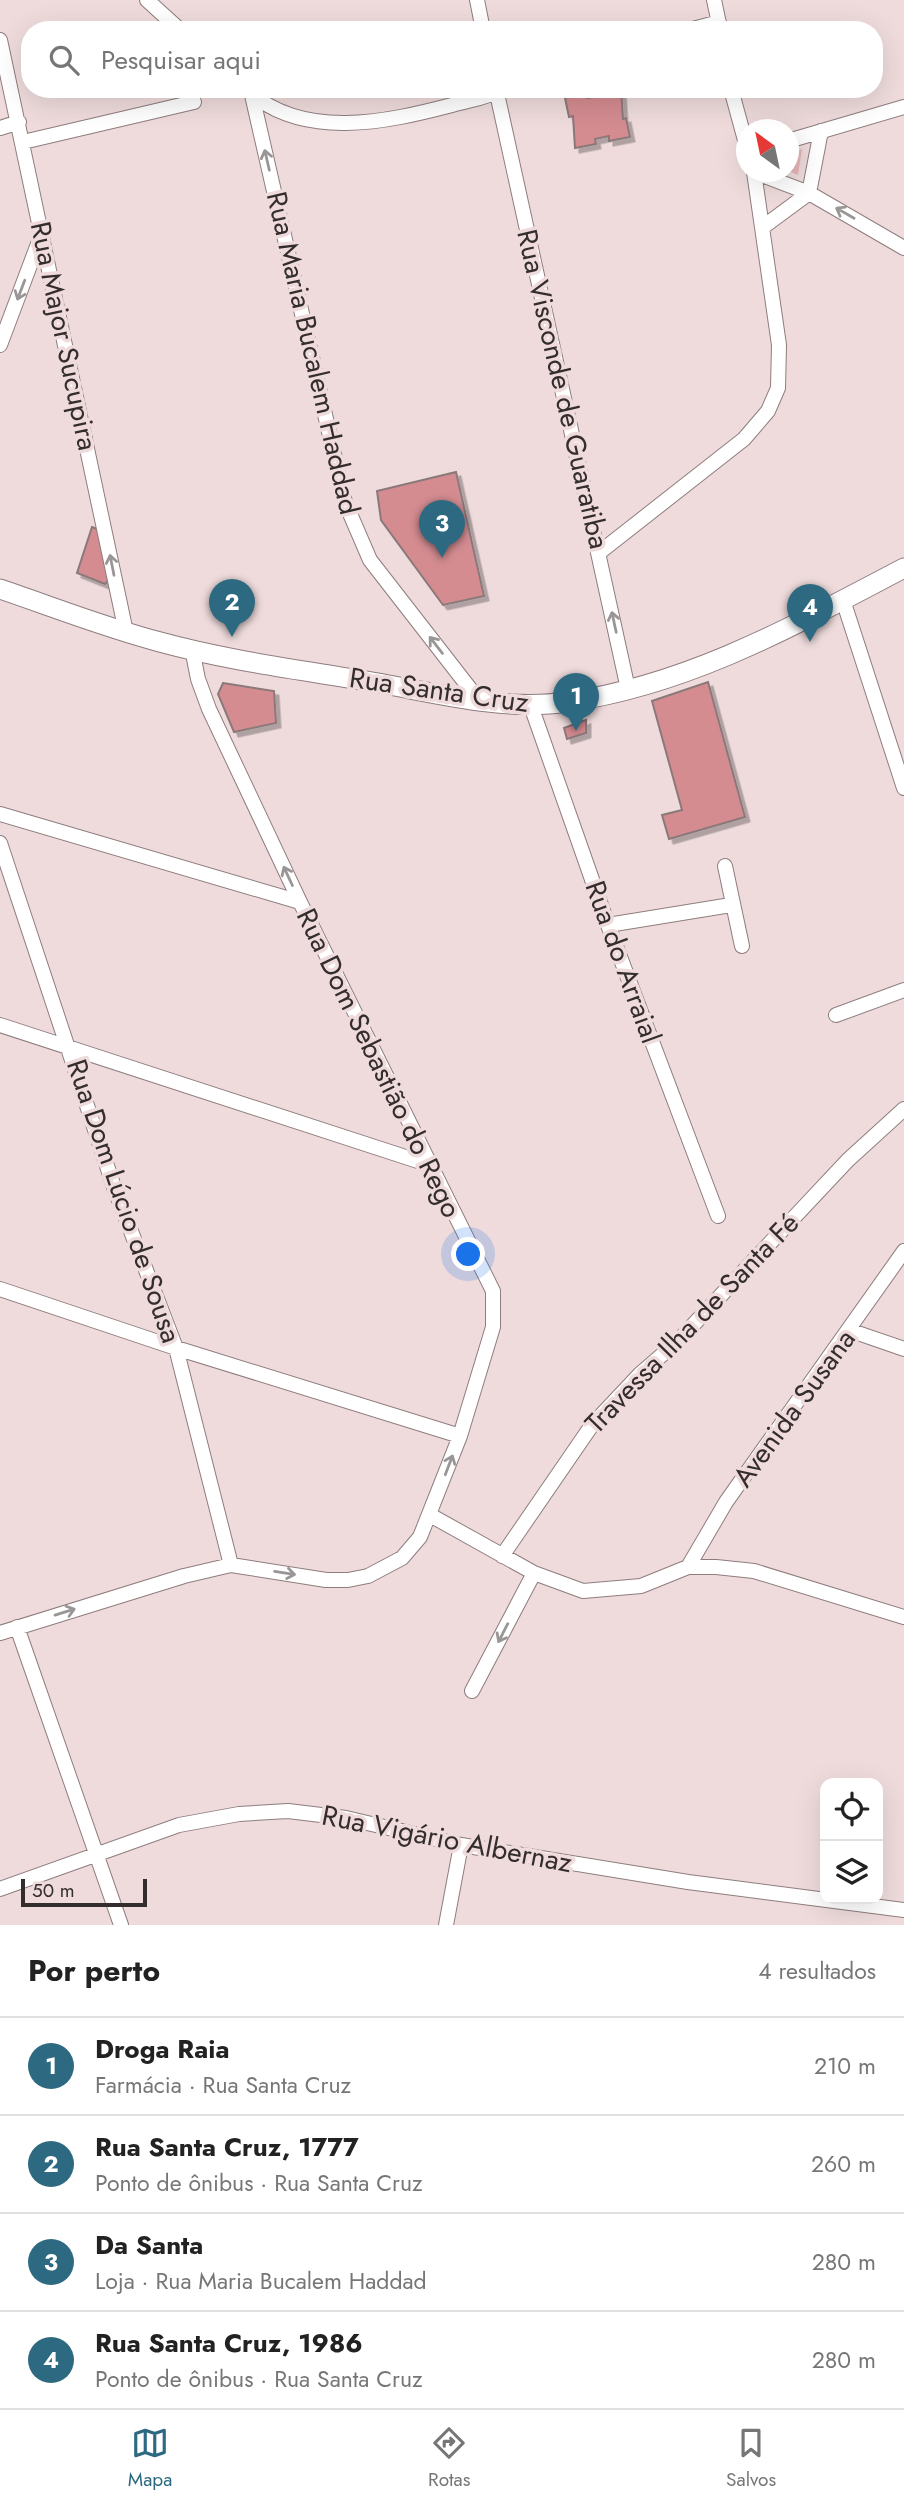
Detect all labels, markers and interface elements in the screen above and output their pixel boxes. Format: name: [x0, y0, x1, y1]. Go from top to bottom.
search box: [21, 21, 883, 98]
icon: search: [45, 41, 83, 79]
text: Pesquisar aqui: [101, 41, 261, 79]
north arrow: [736, 119, 799, 182]
one-way arrow: [260, 149, 273, 172]
street label: Rua Maria Bucalem Haddad: [256, 187, 370, 519]
one-way arrow: [835, 206, 855, 220]
street label: Rua Major Sucupira: [20, 218, 108, 454]
street label: Rua Visconde de Guaratiba: [506, 225, 620, 553]
one-way arrow: [14, 278, 26, 300]
pin: 3: [419, 500, 465, 558]
one-way arrow: [105, 554, 119, 577]
pin: 2: [209, 579, 255, 637]
pin: 4: [787, 584, 833, 642]
one-way arrow: [607, 611, 621, 634]
one-way arrow: [429, 636, 444, 655]
street label: Rua Santa Cruz: [347, 657, 531, 723]
pin: 1: [553, 673, 599, 731]
one-way arrow: [281, 866, 294, 887]
street label: Rua do Arraial: [575, 875, 671, 1049]
street label: Rua Dom Sebastião do Rego: [286, 901, 472, 1225]
street label: Rua Dom Lúcio de Sousa: [56, 1054, 192, 1348]
street label: Travessa Ilha de Santa Fé: [576, 1203, 808, 1443]
your location: [451, 1237, 485, 1271]
street label: Avenida Susana: [723, 1321, 865, 1495]
one-way arrow: [444, 1455, 456, 1477]
one-way arrow: [273, 1567, 296, 1580]
one-way arrow: [54, 1605, 76, 1618]
one-way arrow: [496, 1622, 510, 1643]
map controls: [820, 1778, 883, 1904]
button: locate: [820, 1778, 883, 1841]
street label: Rua Vigário Albernaz: [318, 1795, 576, 1883]
button: layers: [820, 1841, 883, 1904]
scale bar: [21, 1876, 147, 1908]
text: 50 m: [32, 1877, 75, 1904]
text: Por perto: [28, 1949, 160, 1992]
text: 4 resultados: [758, 1954, 876, 1988]
text: Droga Raia: [95, 2030, 229, 2068]
text: 1: [45, 2049, 57, 2083]
text: 210 m: [814, 2049, 876, 2083]
text: Farmácia · Rua Santa Cruz: [95, 2068, 351, 2102]
text: Rua Santa Cruz, 1777: [95, 2128, 359, 2166]
text: 2: [43, 2147, 59, 2181]
text: 260 m: [811, 2147, 876, 2181]
text: Ponto de ônibus · Rua Santa Cruz: [95, 2166, 423, 2200]
text: Da Santa: [95, 2226, 203, 2264]
text: 3: [44, 2245, 58, 2279]
text: 280 m: [812, 2245, 876, 2279]
text: Loja · Rua Maria Bucalem Haddad: [95, 2264, 427, 2298]
text: Rua Santa Cruz, 1986: [95, 2324, 363, 2362]
text: 4: [43, 2343, 59, 2377]
text: 280 m: [812, 2343, 876, 2377]
text: Ponto de ônibus · Rua Santa Cruz: [95, 2362, 423, 2396]
tab: Mapa: [128, 2424, 172, 2493]
tab: Rotas: [428, 2424, 470, 2493]
tab: Salvos: [726, 2424, 776, 2493]

